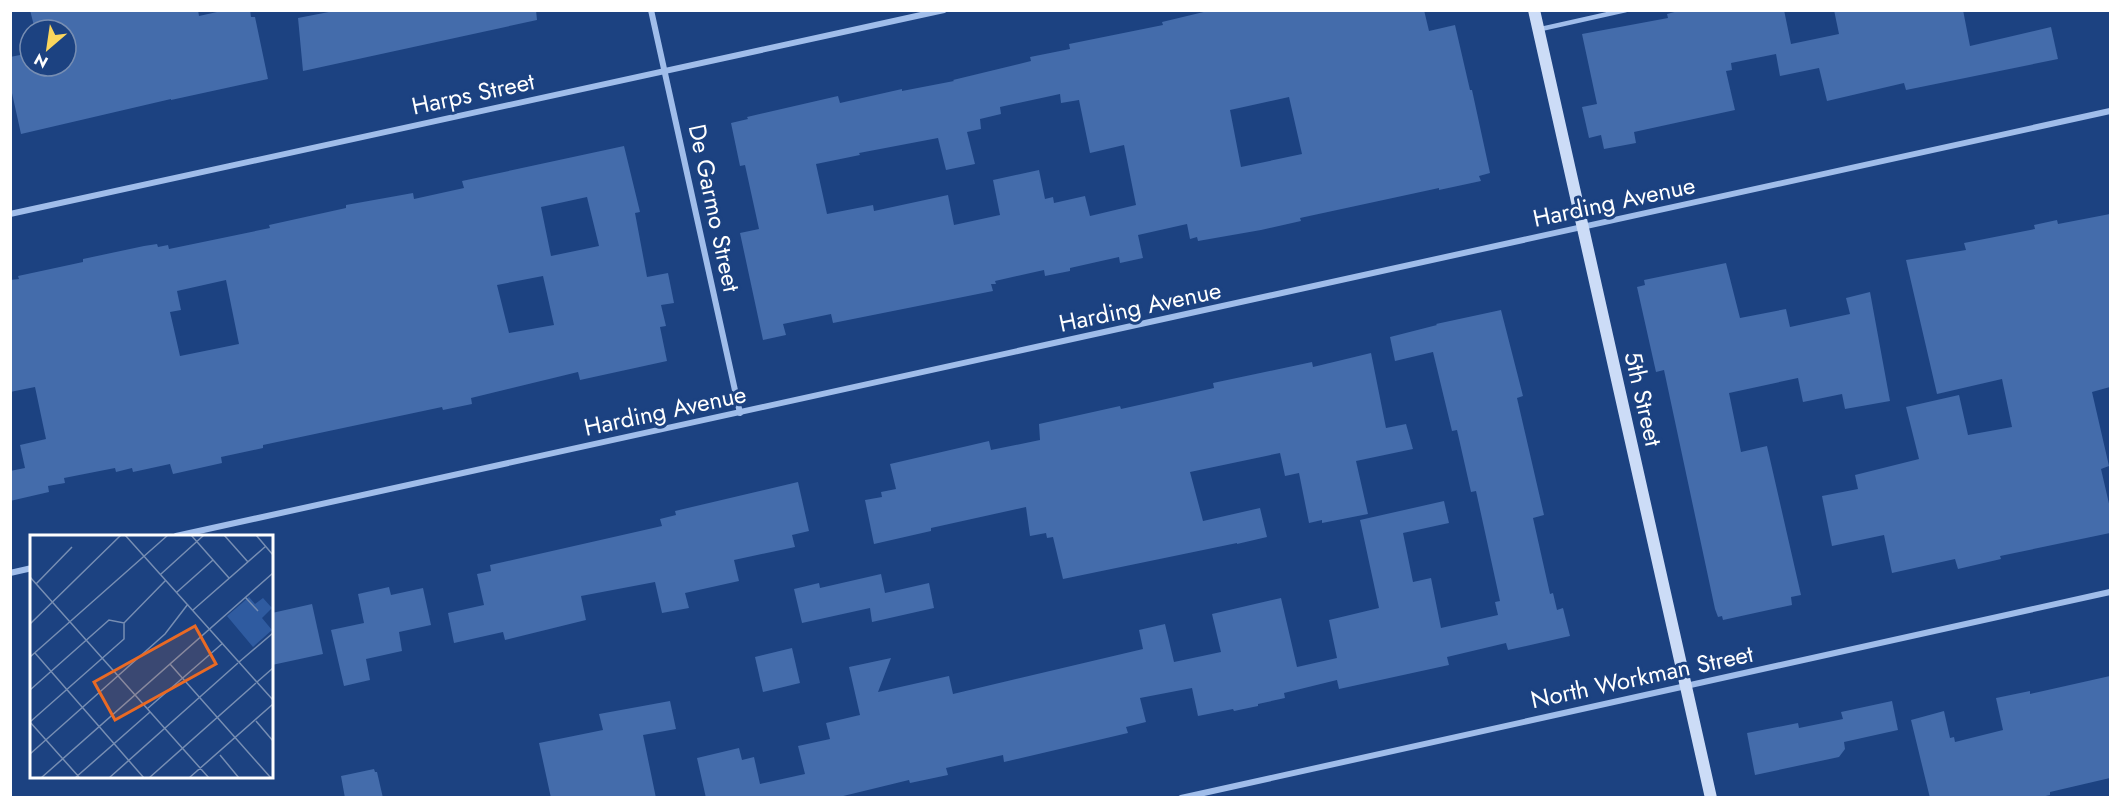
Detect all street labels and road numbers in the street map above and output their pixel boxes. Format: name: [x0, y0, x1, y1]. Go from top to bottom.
street label: Harps Street: [408, 63, 538, 124]
street label: De Garmo Street: [680, 121, 749, 295]
street label: Harding Avenue: [1530, 167, 1698, 236]
street label: Harding Avenue: [1056, 272, 1224, 341]
street label: 5th Street: [1616, 348, 1671, 450]
street label: Harding Avenue: [581, 376, 749, 445]
street label: North Workman Street: [1527, 636, 1757, 717]

